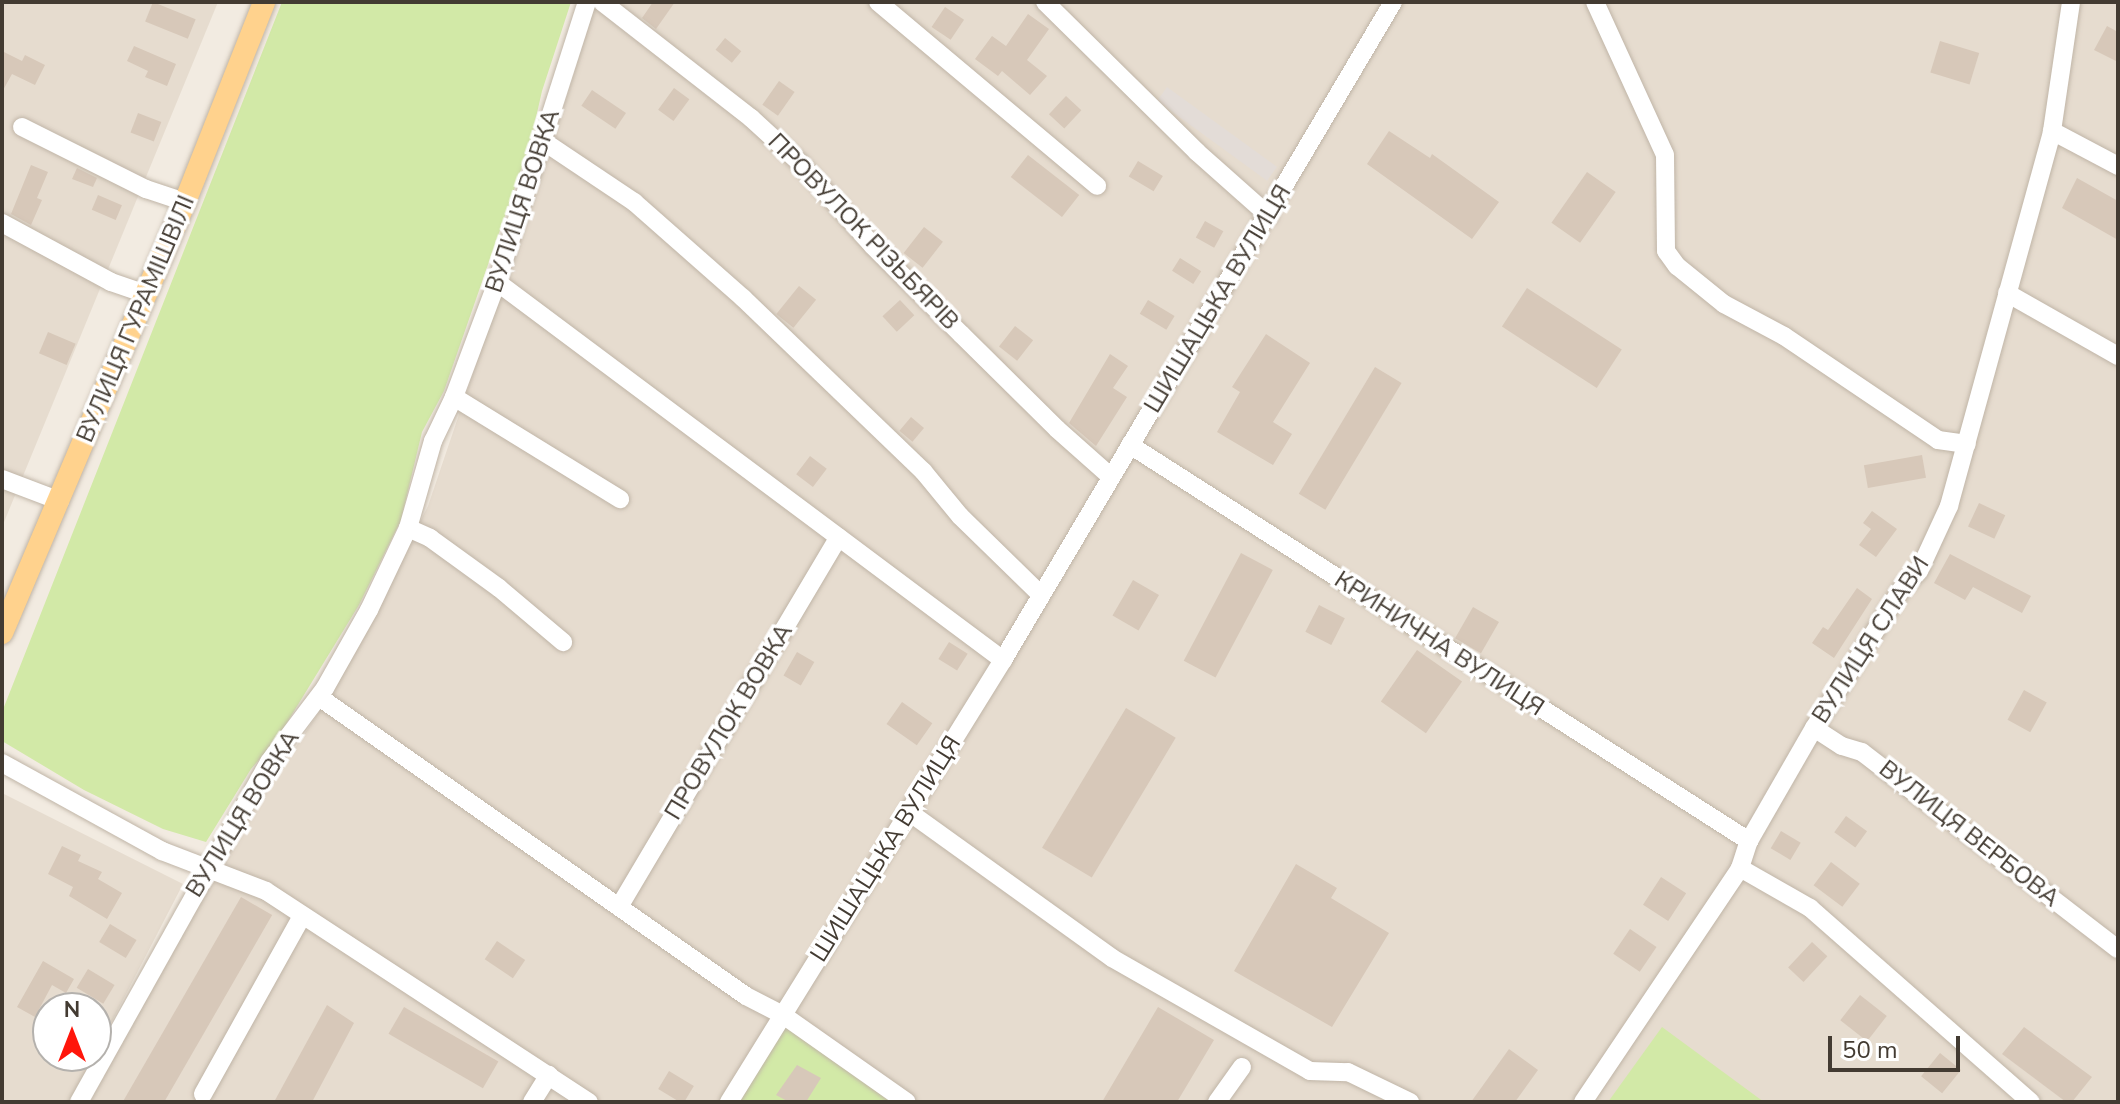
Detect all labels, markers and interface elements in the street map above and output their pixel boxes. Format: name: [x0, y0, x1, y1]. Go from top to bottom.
street label: ВУЛИЦЯ ВОВКА: [480, 106, 566, 296]
street label: ПРОВУЛОК РІЗЬБЯРІВ: [762, 128, 964, 336]
street label: ШИШАЦЬКА ВУЛИЦЯ: [1138, 180, 1298, 418]
street label: ВУЛИЦЯ ГУРАМІШВІЛІ: [71, 191, 201, 447]
street label: ВУЛИЦЯ СЛАВИ: [1806, 551, 1936, 729]
street label: КРИНИЧНА ВУЛИЦЯ: [1329, 565, 1549, 723]
street label: ПРОВУЛОК ВОВКА: [659, 619, 799, 825]
street label: ВУЛИЦЯ ВОВКА: [180, 725, 306, 903]
street label: ШИШАЦЬКА ВУЛИЦЯ: [805, 731, 967, 967]
street label: ВУЛИЦЯ ВЕРБОВА: [1873, 755, 2065, 913]
north arrow: [32, 992, 112, 1072]
text: N: [64, 995, 80, 1025]
scale bar: [1832, 1020, 1964, 1070]
text: 50 m: [1842, 1034, 1898, 1066]

